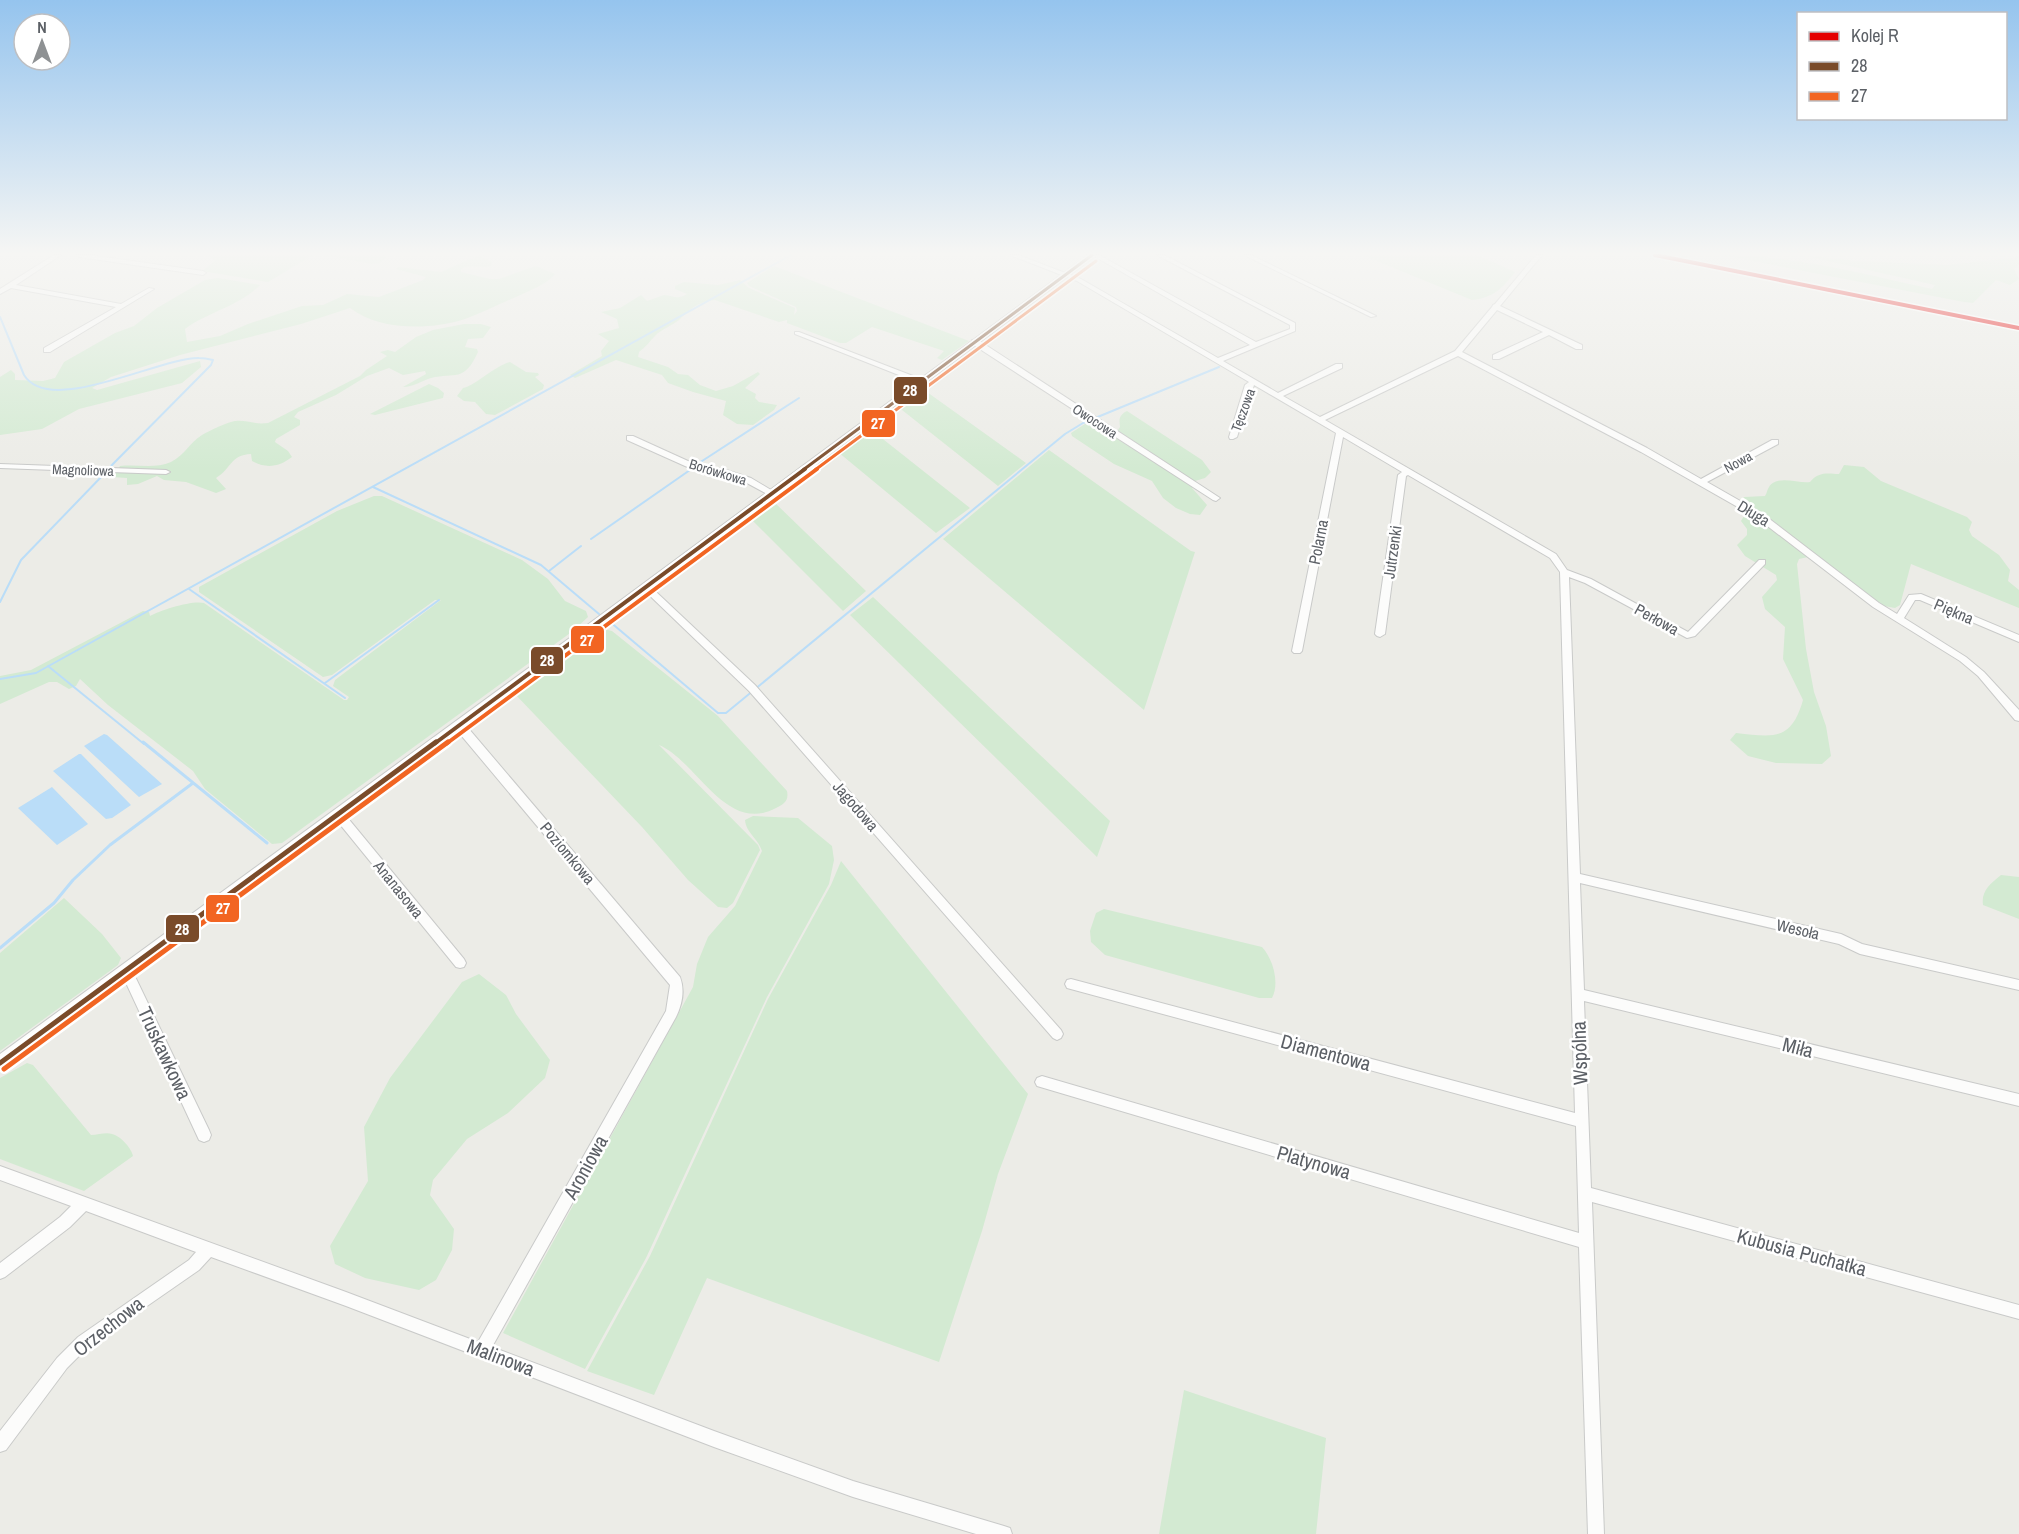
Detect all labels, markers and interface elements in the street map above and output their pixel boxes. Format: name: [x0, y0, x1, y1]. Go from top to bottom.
north arrow: [12, 12, 72, 72]
legend: [1797, 12, 2007, 120]
text: N: [37, 16, 47, 38]
text: Kolej R: [1851, 23, 1899, 48]
text: 28: [1851, 53, 1867, 78]
text: 27: [1851, 83, 1867, 108]
line badge: 28: [893, 376, 928, 405]
text: 28: [903, 379, 917, 401]
street label: Tęczowa: [1227, 385, 1259, 434]
street label: Owocowa: [1069, 400, 1122, 443]
line badge: 27: [861, 409, 896, 438]
text: 27: [871, 412, 885, 434]
street label: Nowa: [1721, 447, 1756, 477]
street label: Borówkowa: [687, 455, 750, 489]
street label: Magnoliowa: [52, 460, 115, 480]
street label: Długa: [1734, 495, 1775, 532]
street label: Polarna: [1303, 517, 1333, 566]
street label: Jutrzenki: [1377, 524, 1407, 580]
street label: Piękna: [1931, 593, 1978, 629]
street label: Perłowa: [1631, 598, 1684, 640]
line badge: 27: [570, 625, 605, 654]
text: 27: [580, 629, 594, 651]
line badge: 28: [530, 646, 564, 675]
text: 28: [540, 649, 554, 671]
street label: Jagodowa: [828, 776, 884, 836]
street label: Poziomkowa: [535, 817, 601, 889]
street label: Ananasowa: [368, 855, 430, 923]
line badge: 27: [205, 894, 240, 923]
text: 27: [216, 897, 230, 919]
street label: Wesoła: [1774, 913, 1822, 945]
line badge: 28: [165, 914, 200, 943]
text: 28: [175, 918, 189, 940]
street label: Truskawkowa: [132, 1002, 198, 1104]
street label: Wspólna: [1564, 1021, 1594, 1085]
street label: Diamentowa: [1278, 1027, 1374, 1077]
street label: Miła: [1780, 1030, 1816, 1064]
street label: Aroniowa: [556, 1130, 614, 1205]
street label: Platynowa: [1274, 1139, 1354, 1185]
street label: Kubusia Puchatka: [1734, 1222, 1870, 1282]
street label: Orzechowa: [67, 1290, 149, 1362]
street label: Malinowa: [463, 1332, 539, 1382]

